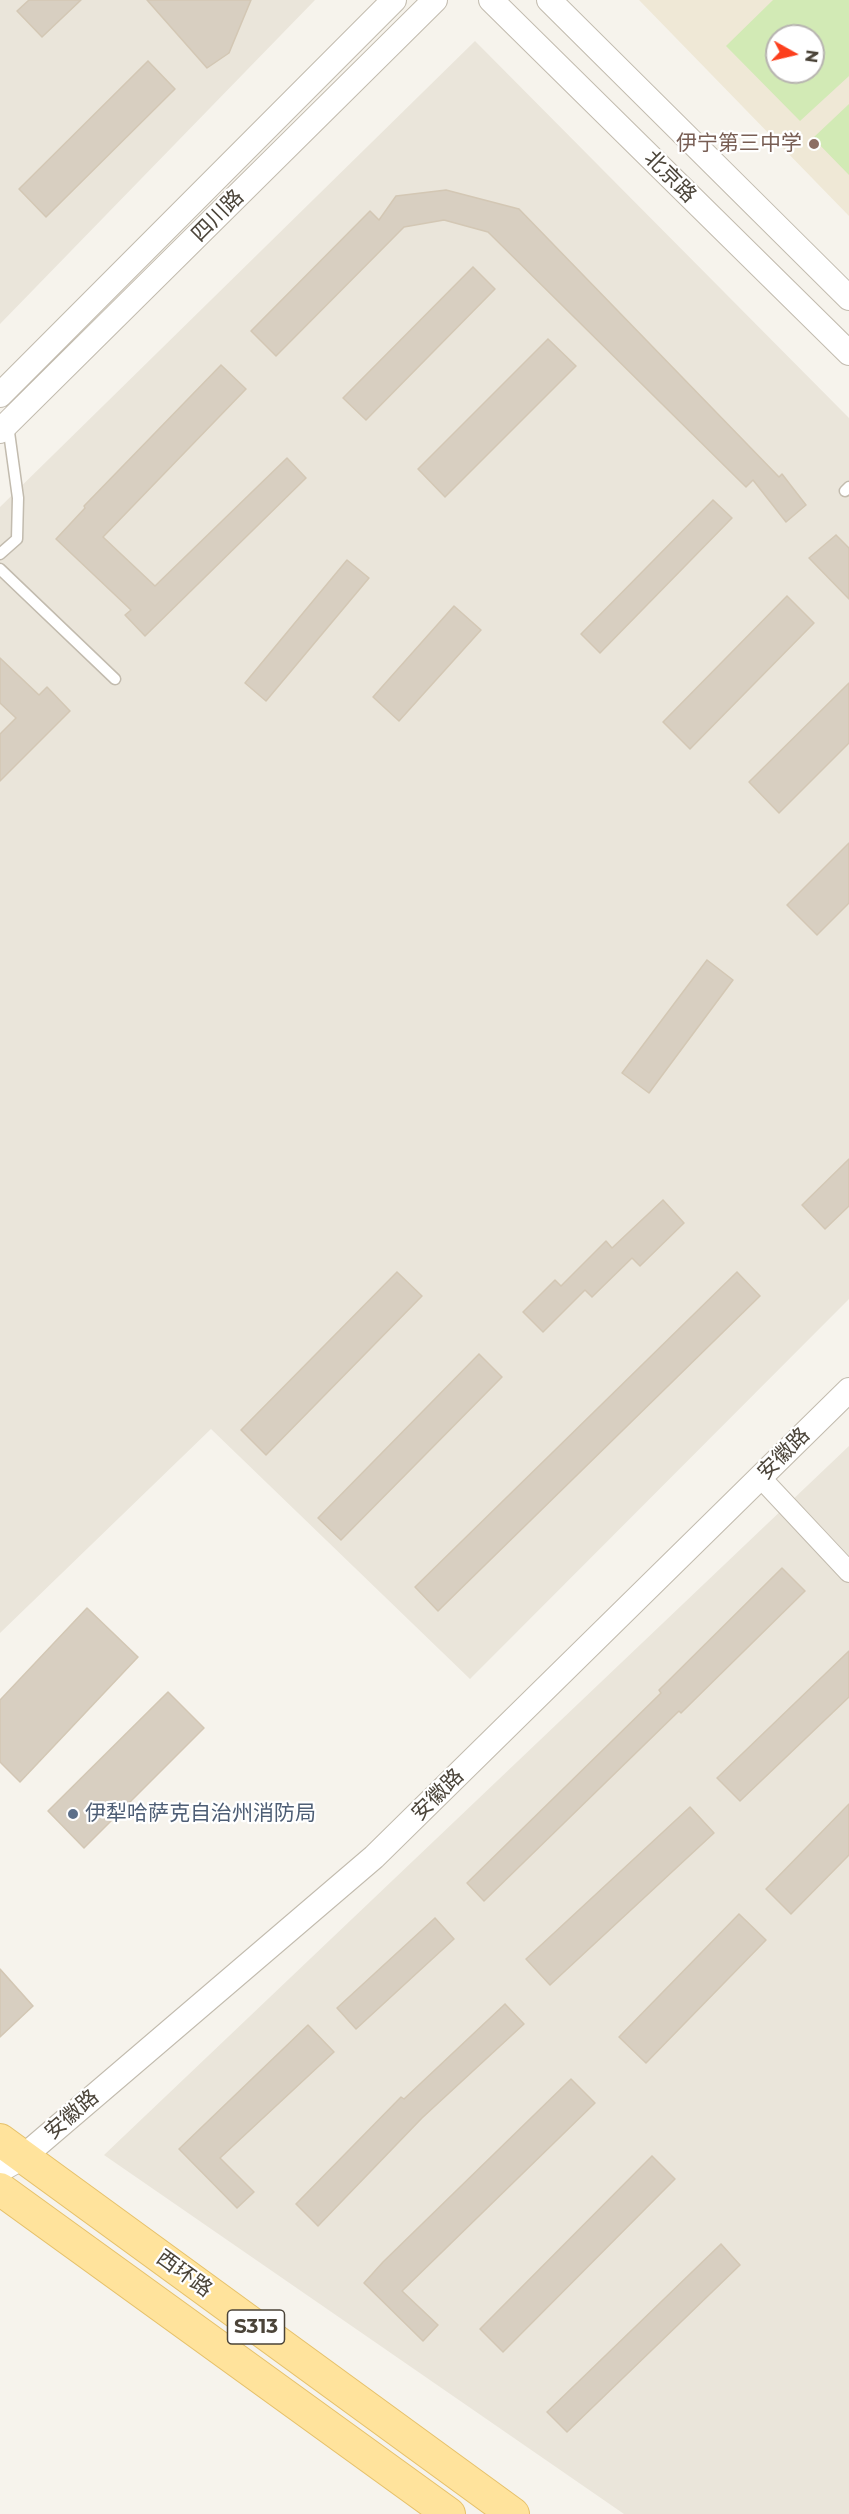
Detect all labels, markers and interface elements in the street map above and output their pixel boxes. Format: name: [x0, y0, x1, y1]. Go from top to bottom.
north arrow: [765, 24, 825, 84]
text: N: [801, 49, 822, 64]
place label: 伊宁第三中学: [676, 131, 802, 157]
marker: 伊宁第三中学: [807, 137, 821, 151]
street label: 北京路: [639, 146, 701, 208]
street label: 四川路: [187, 185, 249, 247]
street label: 安徽路: [753, 1423, 815, 1485]
street label: 安徽路: [407, 1764, 469, 1826]
place label: 伊犁哈萨克自治州消防局: [85, 1801, 316, 1827]
marker: 伊犁哈萨克自治州消防局: [66, 1807, 80, 1821]
street label: 安徽路: [40, 2085, 104, 2145]
street label: 西环路: [151, 2245, 217, 2303]
road number: S313: [228, 2310, 284, 2344]

